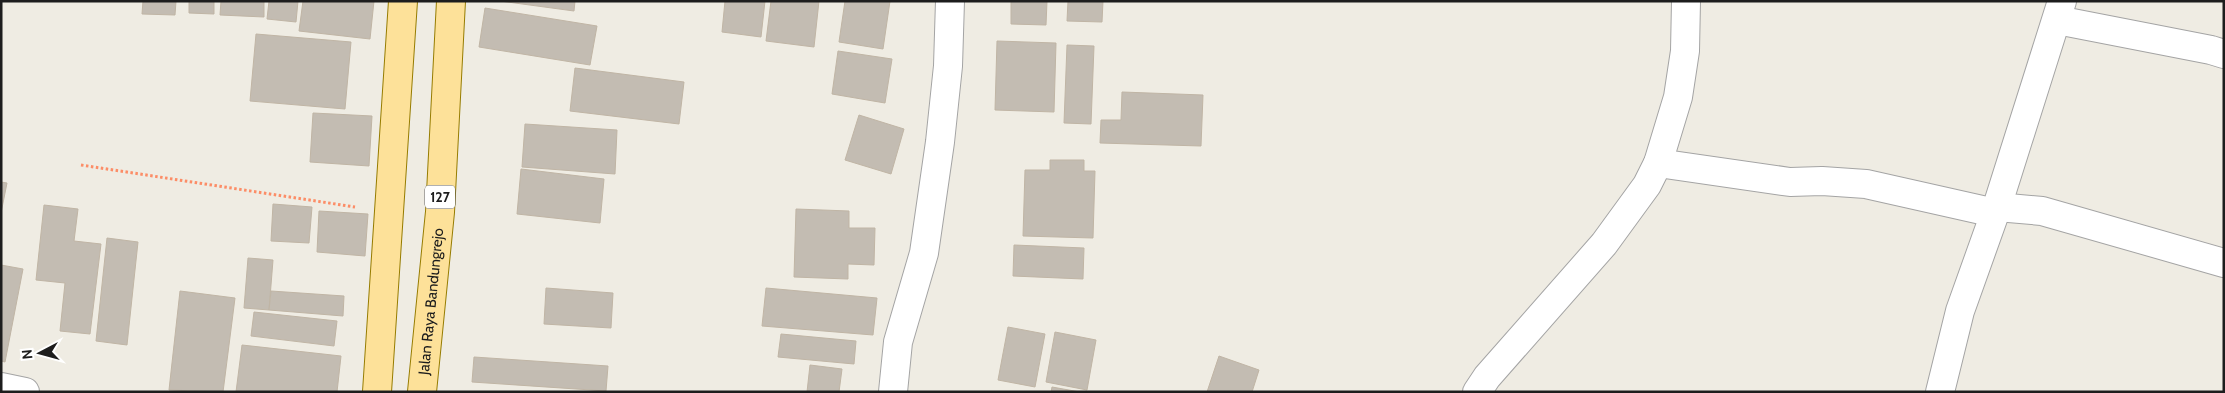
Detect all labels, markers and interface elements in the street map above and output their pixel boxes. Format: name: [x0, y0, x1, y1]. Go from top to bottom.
road number: 127: [425, 186, 455, 208]
street label: Jalan Raya Bandungrejo: [415, 227, 447, 377]
north arrow: [15, 328, 65, 378]
text: N: [18, 348, 37, 360]

